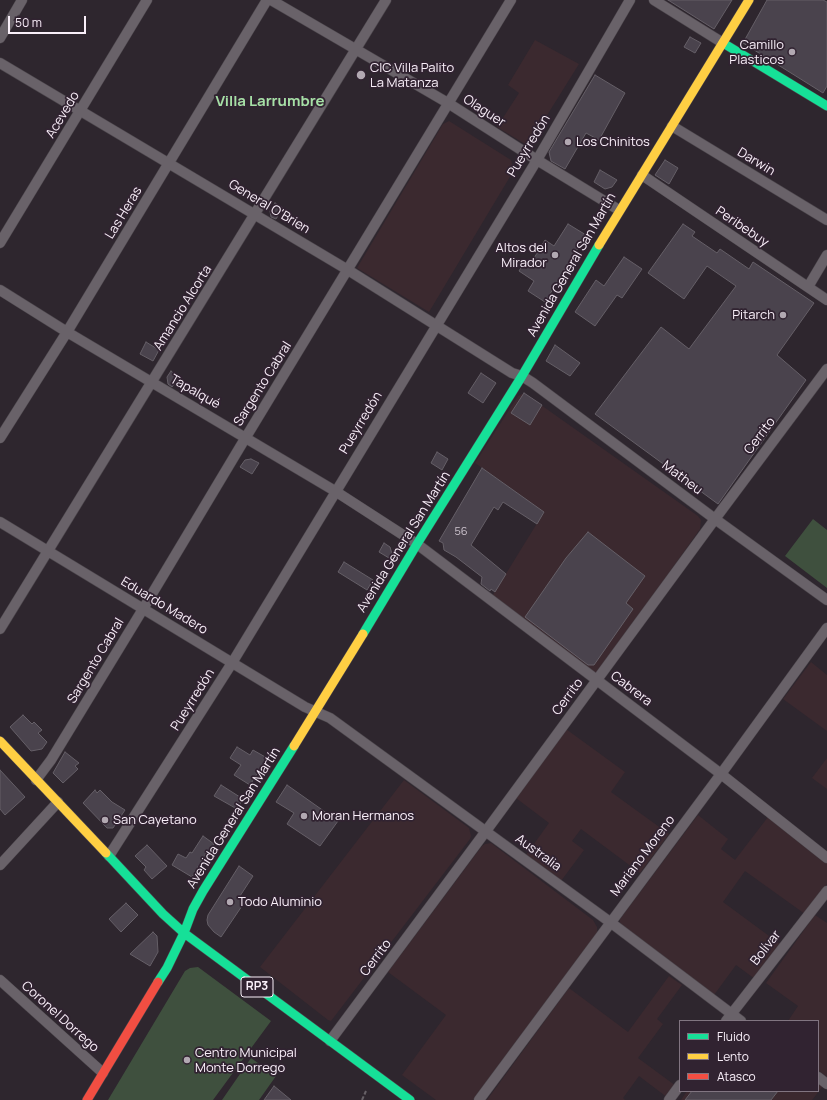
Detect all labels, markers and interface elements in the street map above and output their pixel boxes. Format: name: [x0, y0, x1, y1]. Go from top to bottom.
scale bar: [10, 8, 88, 34]
text: 50 m: [15, 14, 42, 31]
place label: Camillo Plasticos: [729, 37, 784, 68]
marker: Camillo Plasticos: [787, 47, 797, 57]
place label: CIC Villa Palito La Matanza: [370, 60, 454, 91]
marker: CIC Villa Palito La Matanza: [355, 69, 367, 81]
street label: Acevedo: [43, 89, 83, 141]
street label: Olaguer: [460, 92, 508, 130]
district label: Villa Larrumbre: [215, 93, 325, 111]
street label: Pueyrredón: [504, 112, 554, 180]
place label: Los Chinitos: [576, 134, 650, 150]
marker: Los Chinitos: [563, 137, 573, 147]
street label: Darwin: [734, 145, 778, 179]
street label: General O'Brien: [225, 177, 313, 237]
street label: Las Heras: [102, 184, 146, 242]
street label: Avenida General San Martín: [524, 190, 620, 340]
street label: Peribebuy: [712, 204, 772, 250]
place label: Altos del Mirador: [495, 240, 547, 271]
marker: Altos del Mirador: [550, 250, 560, 260]
street label: Amancio Alcorta: [151, 262, 215, 354]
place label: Pitarch: [732, 307, 775, 323]
marker: Pitarch: [778, 310, 788, 320]
street label: Sargento Cabral: [231, 339, 295, 429]
street label: Tapalqué: [167, 371, 223, 413]
street label: Pueyrredón: [336, 389, 386, 457]
street label: Cerrito: [741, 415, 779, 457]
street label: Matheu: [659, 458, 705, 498]
street label: Avenida General San Martín: [354, 469, 454, 615]
house number: 56: [454, 525, 468, 539]
street label: Eduardo Madero: [118, 574, 210, 638]
street label: Sargento Cabral: [64, 616, 128, 706]
street label: Pueyrredón: [168, 666, 218, 734]
street label: Cabrera: [607, 668, 655, 710]
street label: Cerrito: [549, 675, 587, 719]
street label: Avenida General San Martín: [184, 745, 284, 891]
place label: Moran Hermanos: [312, 808, 414, 824]
marker: Moran Hermanos: [299, 811, 309, 821]
place label: San Cayetano: [113, 812, 197, 828]
street label: Mariano Moreno: [608, 813, 678, 899]
marker: San Cayetano: [100, 815, 110, 825]
street label: Australia: [512, 831, 564, 875]
place label: Todo Aluminio: [238, 894, 322, 910]
marker: Todo Aluminio: [225, 897, 235, 907]
street label: Bolívar: [748, 927, 784, 969]
street label: Cerrito: [357, 937, 395, 979]
road number: RP3: [241, 977, 273, 997]
street label: Coronel Dorrego: [18, 978, 102, 1056]
legend: [679, 1020, 819, 1092]
text: Fluido: [717, 1028, 750, 1045]
place label: Centro Municipal Monte Dorrego: [195, 1045, 297, 1076]
text: Lento: [717, 1048, 749, 1065]
marker: Centro Municipal Monte Dorrego: [182, 1055, 192, 1065]
text: Atasco: [717, 1068, 756, 1085]

